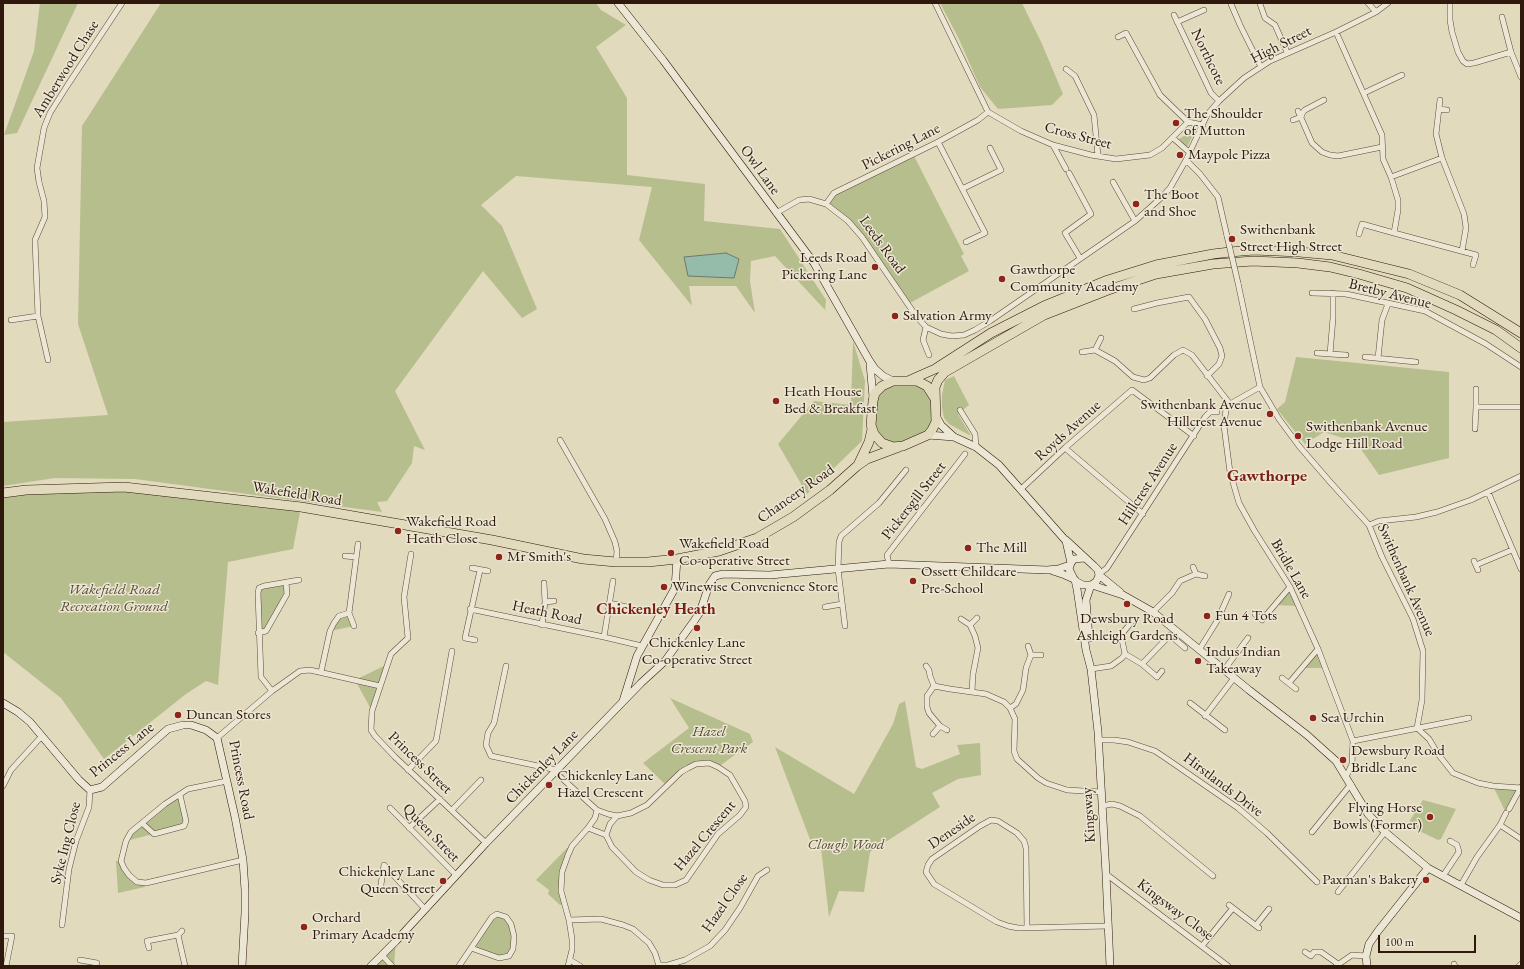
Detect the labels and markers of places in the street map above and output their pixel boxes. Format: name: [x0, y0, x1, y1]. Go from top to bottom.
place label: The Shoulder of Mutton: [1184, 105, 1263, 140]
marker: The Shoulder of Mutton: [1171, 118, 1181, 128]
place label: Maypole Pizza: [1188, 146, 1270, 164]
marker: Maypole Pizza: [1175, 150, 1185, 160]
place label: The Boot and Shoe: [1144, 186, 1199, 221]
marker: The Boot and Shoe: [1131, 199, 1141, 209]
place label: Swithenbank Street High Street: [1240, 221, 1342, 256]
marker: Swithenbank Street High Street: [1227, 234, 1237, 244]
place label: Leeds Road Pickering Lane: [781, 249, 867, 284]
place label: Gawthorpe Community Academy: [1010, 261, 1139, 296]
marker: Leeds Road Pickering Lane: [870, 262, 880, 272]
marker: Gawthorpe Community Academy: [997, 274, 1007, 284]
place label: Salvation Army: [903, 307, 992, 325]
marker: Salvation Army: [890, 311, 900, 321]
place label: Heath House Bed & Breakfast: [784, 383, 876, 418]
marker: Heath House Bed & Breakfast: [771, 396, 781, 406]
place label: Swithenbank Avenue Hillcrest Avenue: [1140, 396, 1262, 431]
marker: Swithenbank Avenue Hillcrest Avenue: [1265, 409, 1275, 419]
place label: Swithenbank Avenue Lodge Hill Road: [1306, 418, 1428, 453]
marker: Swithenbank Avenue Lodge Hill Road: [1293, 431, 1303, 441]
place label: Wakefield Road Heath Close: [406, 513, 496, 548]
marker: Wakefield Road Heath Close: [393, 526, 403, 536]
place label: Wakefield Road Co-operative Street: [679, 535, 790, 570]
place label: The Mill: [976, 539, 1027, 557]
marker: The Mill: [963, 543, 973, 553]
place label: Mr Smith's: [507, 548, 571, 566]
marker: Wakefield Road Co-operative Street: [666, 548, 676, 558]
marker: Mr Smith's: [494, 552, 504, 562]
place label: Ossett Childcare Pre-School: [921, 563, 1016, 598]
marker: Ossett Childcare Pre-School: [908, 576, 918, 586]
place label: Winewise Convenience Store: [672, 578, 838, 596]
marker: Winewise Convenience Store: [659, 582, 669, 592]
marker: Dewsbury Road Ashleigh Gardens: [1122, 599, 1132, 609]
place label: Fun 4 Tots: [1215, 607, 1277, 625]
place label: Dewsbury Road Ashleigh Gardens: [1076, 610, 1178, 645]
marker: Fun 4 Tots: [1202, 611, 1212, 621]
marker: Chickenley Lane Co-operative Street: [692, 623, 702, 633]
place label: Chickenley Lane Co-operative Street: [642, 634, 752, 669]
place label: Indus Indian Takeaway: [1206, 643, 1281, 678]
marker: Indus Indian Takeaway: [1193, 656, 1203, 666]
place label: Duncan Stores: [186, 706, 271, 724]
place label: Sea Urchin: [1321, 709, 1384, 727]
marker: Duncan Stores: [173, 710, 183, 720]
marker: Sea Urchin: [1308, 713, 1318, 723]
place label: Dewsbury Road Bridle Lane: [1351, 742, 1445, 777]
marker: Dewsbury Road Bridle Lane: [1338, 755, 1348, 765]
place label: Chickenley Lane Hazel Crescent: [557, 767, 653, 802]
marker: Chickenley Lane Hazel Crescent: [544, 780, 554, 790]
place label: Flying Horse Bowls (Former): [1333, 799, 1422, 834]
marker: Flying Horse Bowls (Former): [1425, 812, 1435, 822]
place label: Chickenley Lane Queen Street: [339, 863, 435, 898]
place label: Paxman's Bakery: [1322, 871, 1418, 889]
marker: Paxman's Bakery: [1421, 875, 1431, 885]
marker: Chickenley Lane Queen Street: [438, 876, 448, 886]
place label: Orchard Primary Academy: [312, 909, 415, 944]
marker: Orchard Primary Academy: [299, 922, 309, 932]

